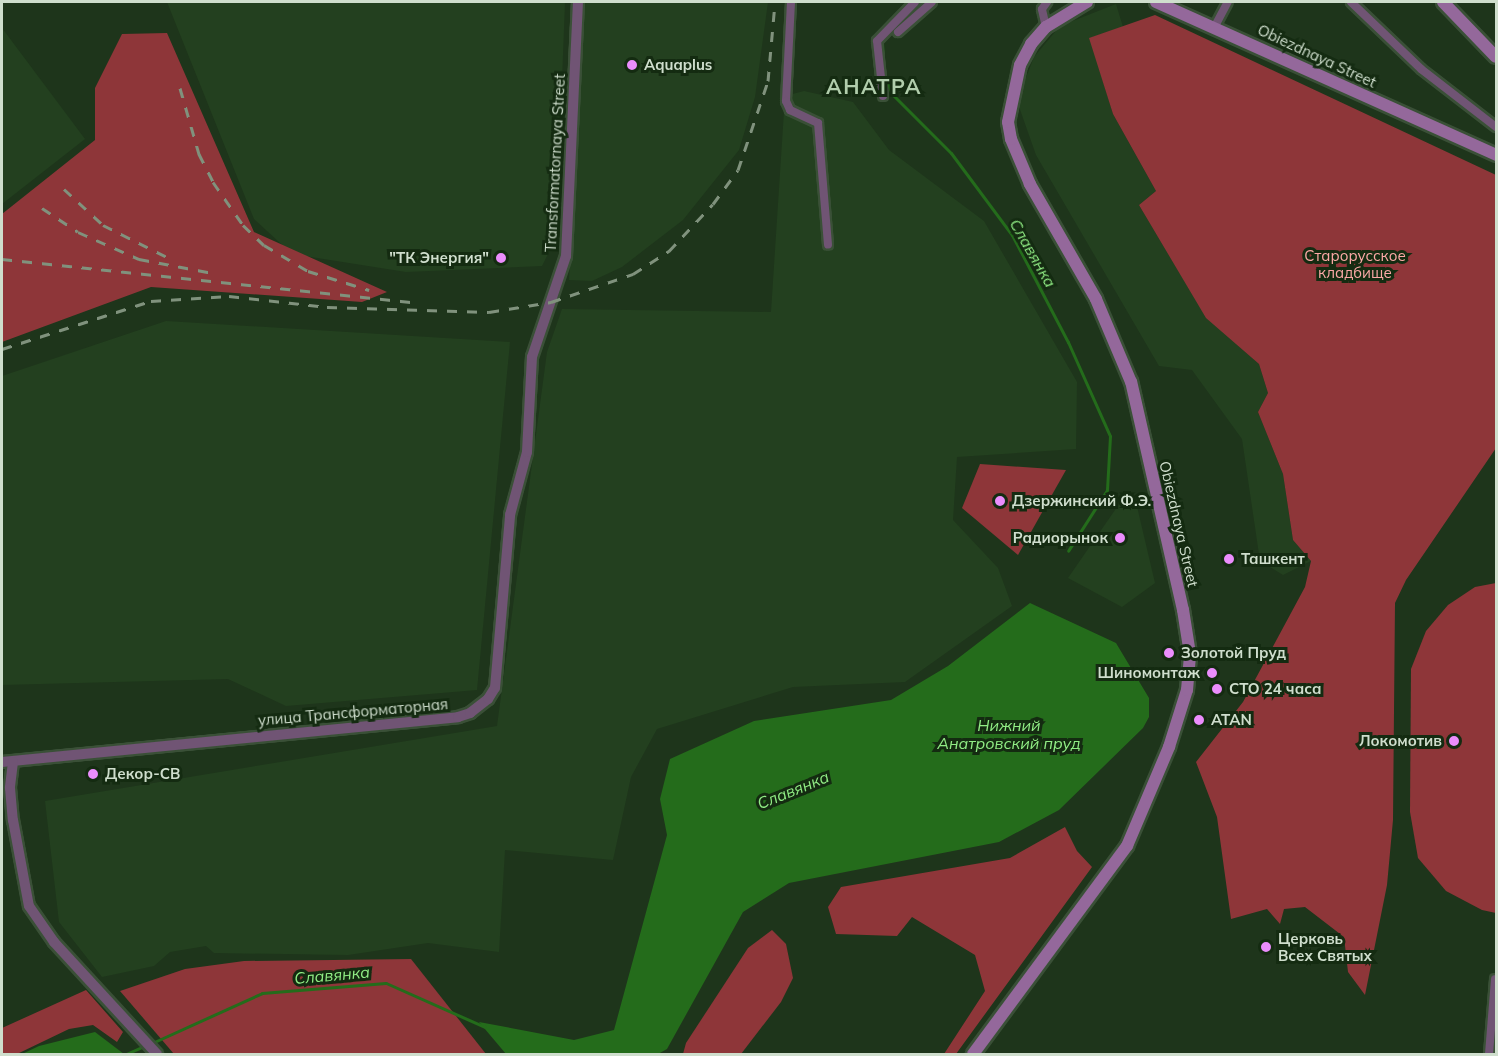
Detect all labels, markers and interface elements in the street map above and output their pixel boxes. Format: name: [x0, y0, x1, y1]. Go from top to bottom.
street label: Obiezdnaya Street: [1255, 21, 1379, 91]
place label: Aquaplus: [644, 56, 712, 74]
marker: Aquaplus: [625, 58, 639, 72]
street label: Transformatornaya Street: [541, 73, 569, 253]
district label: АНАТРА: [826, 73, 922, 99]
water label: Славянка: [1006, 215, 1060, 291]
park label: Старорусское кладбище: [1304, 246, 1406, 281]
place label: "ТК Энергия": [389, 249, 489, 267]
marker: "ТК Энергия": [494, 251, 508, 265]
street label: Obiezdnaya Street: [1156, 459, 1202, 589]
place label: Дзержинский Ф.Э.: [1012, 492, 1151, 510]
marker: Дзержинский Ф.Э.: [993, 494, 1007, 508]
place label: Радиорынок: [1013, 529, 1108, 547]
marker: Радиорынок: [1113, 531, 1127, 545]
place label: Ташкент: [1241, 550, 1305, 568]
marker: Ташкент: [1222, 552, 1236, 566]
place label: Золотой Пруд: [1181, 644, 1286, 662]
marker: Золотой Пруд: [1162, 646, 1176, 660]
place label: Шиномонтаж: [1098, 664, 1200, 682]
marker: Шиномонтаж: [1205, 666, 1219, 680]
place label: СТО 24 часа: [1229, 680, 1321, 698]
marker: СТО 24 часа: [1210, 682, 1224, 696]
street label: улица Трансформаторная: [257, 695, 449, 729]
place label: ATAN: [1211, 711, 1252, 729]
marker: ATAN: [1192, 713, 1206, 727]
water label: Нижний Анатровский пруд: [937, 715, 1081, 753]
place label: Локомотив: [1359, 732, 1442, 750]
marker: Локомотив: [1447, 734, 1461, 748]
place label: Декор-СВ: [105, 765, 180, 783]
marker: Декор-СВ: [86, 767, 100, 781]
water label: Славянка: [754, 767, 832, 813]
place label: Церковь Всех Святых: [1278, 929, 1372, 964]
marker: Церковь Всех Святых: [1259, 940, 1273, 954]
water label: Славянка: [293, 962, 371, 988]

